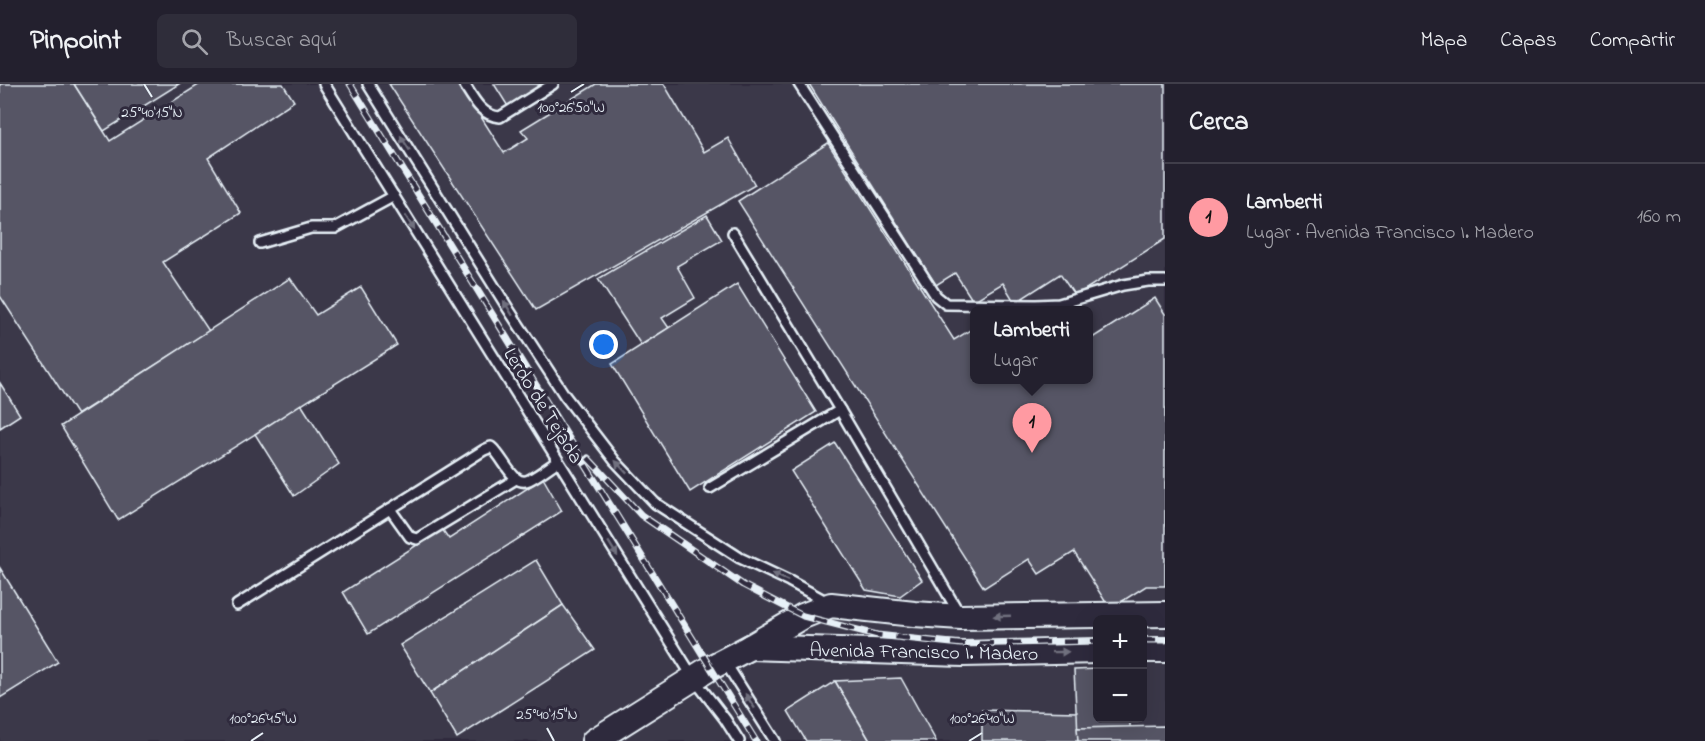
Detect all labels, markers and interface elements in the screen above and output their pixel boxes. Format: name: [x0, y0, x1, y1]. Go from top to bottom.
search box: [157, 14, 577, 68]
text: Pinpoint: [30, 21, 121, 62]
icon: search: [178, 25, 211, 58]
text: Buscar aquí: [226, 25, 336, 57]
text: Mapa: [1420, 26, 1467, 56]
text: Capas: [1500, 26, 1557, 56]
text: Compartir: [1590, 26, 1675, 56]
text: 100°26'50"W: [537, 97, 605, 119]
text: 25°40'15"N: [121, 102, 183, 124]
text: Cerca: [1189, 104, 1249, 142]
one-way arrow: [399, 134, 410, 151]
text: Lamberti: [1246, 187, 1323, 219]
text: 1: [1205, 203, 1212, 232]
text: 160 m: [1637, 203, 1681, 232]
one-way arrow: [405, 215, 416, 231]
text: Lugar · Avenida Francisco I. Madero: [1246, 219, 1534, 248]
one-way arrow: [503, 300, 514, 316]
popup: [970, 306, 1093, 384]
text: Lamberti: [993, 315, 1070, 347]
your location: [589, 330, 618, 359]
street label: Lerdo de Tejada: [495, 343, 589, 470]
text: Lugar: [993, 347, 1038, 376]
pin: 1: [1012, 404, 1052, 453]
one-way arrow: [614, 460, 628, 474]
one-way arrow: [608, 541, 619, 557]
one-way arrow: [771, 572, 788, 581]
one-way arrow: [992, 612, 1011, 621]
map controls: [1093, 615, 1147, 723]
button: +: [1093, 615, 1147, 669]
street label: Avenida Francisco I. Madero: [809, 637, 1039, 670]
one-way arrow: [1051, 647, 1070, 657]
button: −: [1093, 669, 1147, 723]
one-way arrow: [744, 693, 755, 709]
text: 25°40'15"N: [516, 704, 578, 726]
text: 100°26'45"W: [229, 708, 297, 730]
text: 100°26'40"W: [949, 708, 1015, 730]

